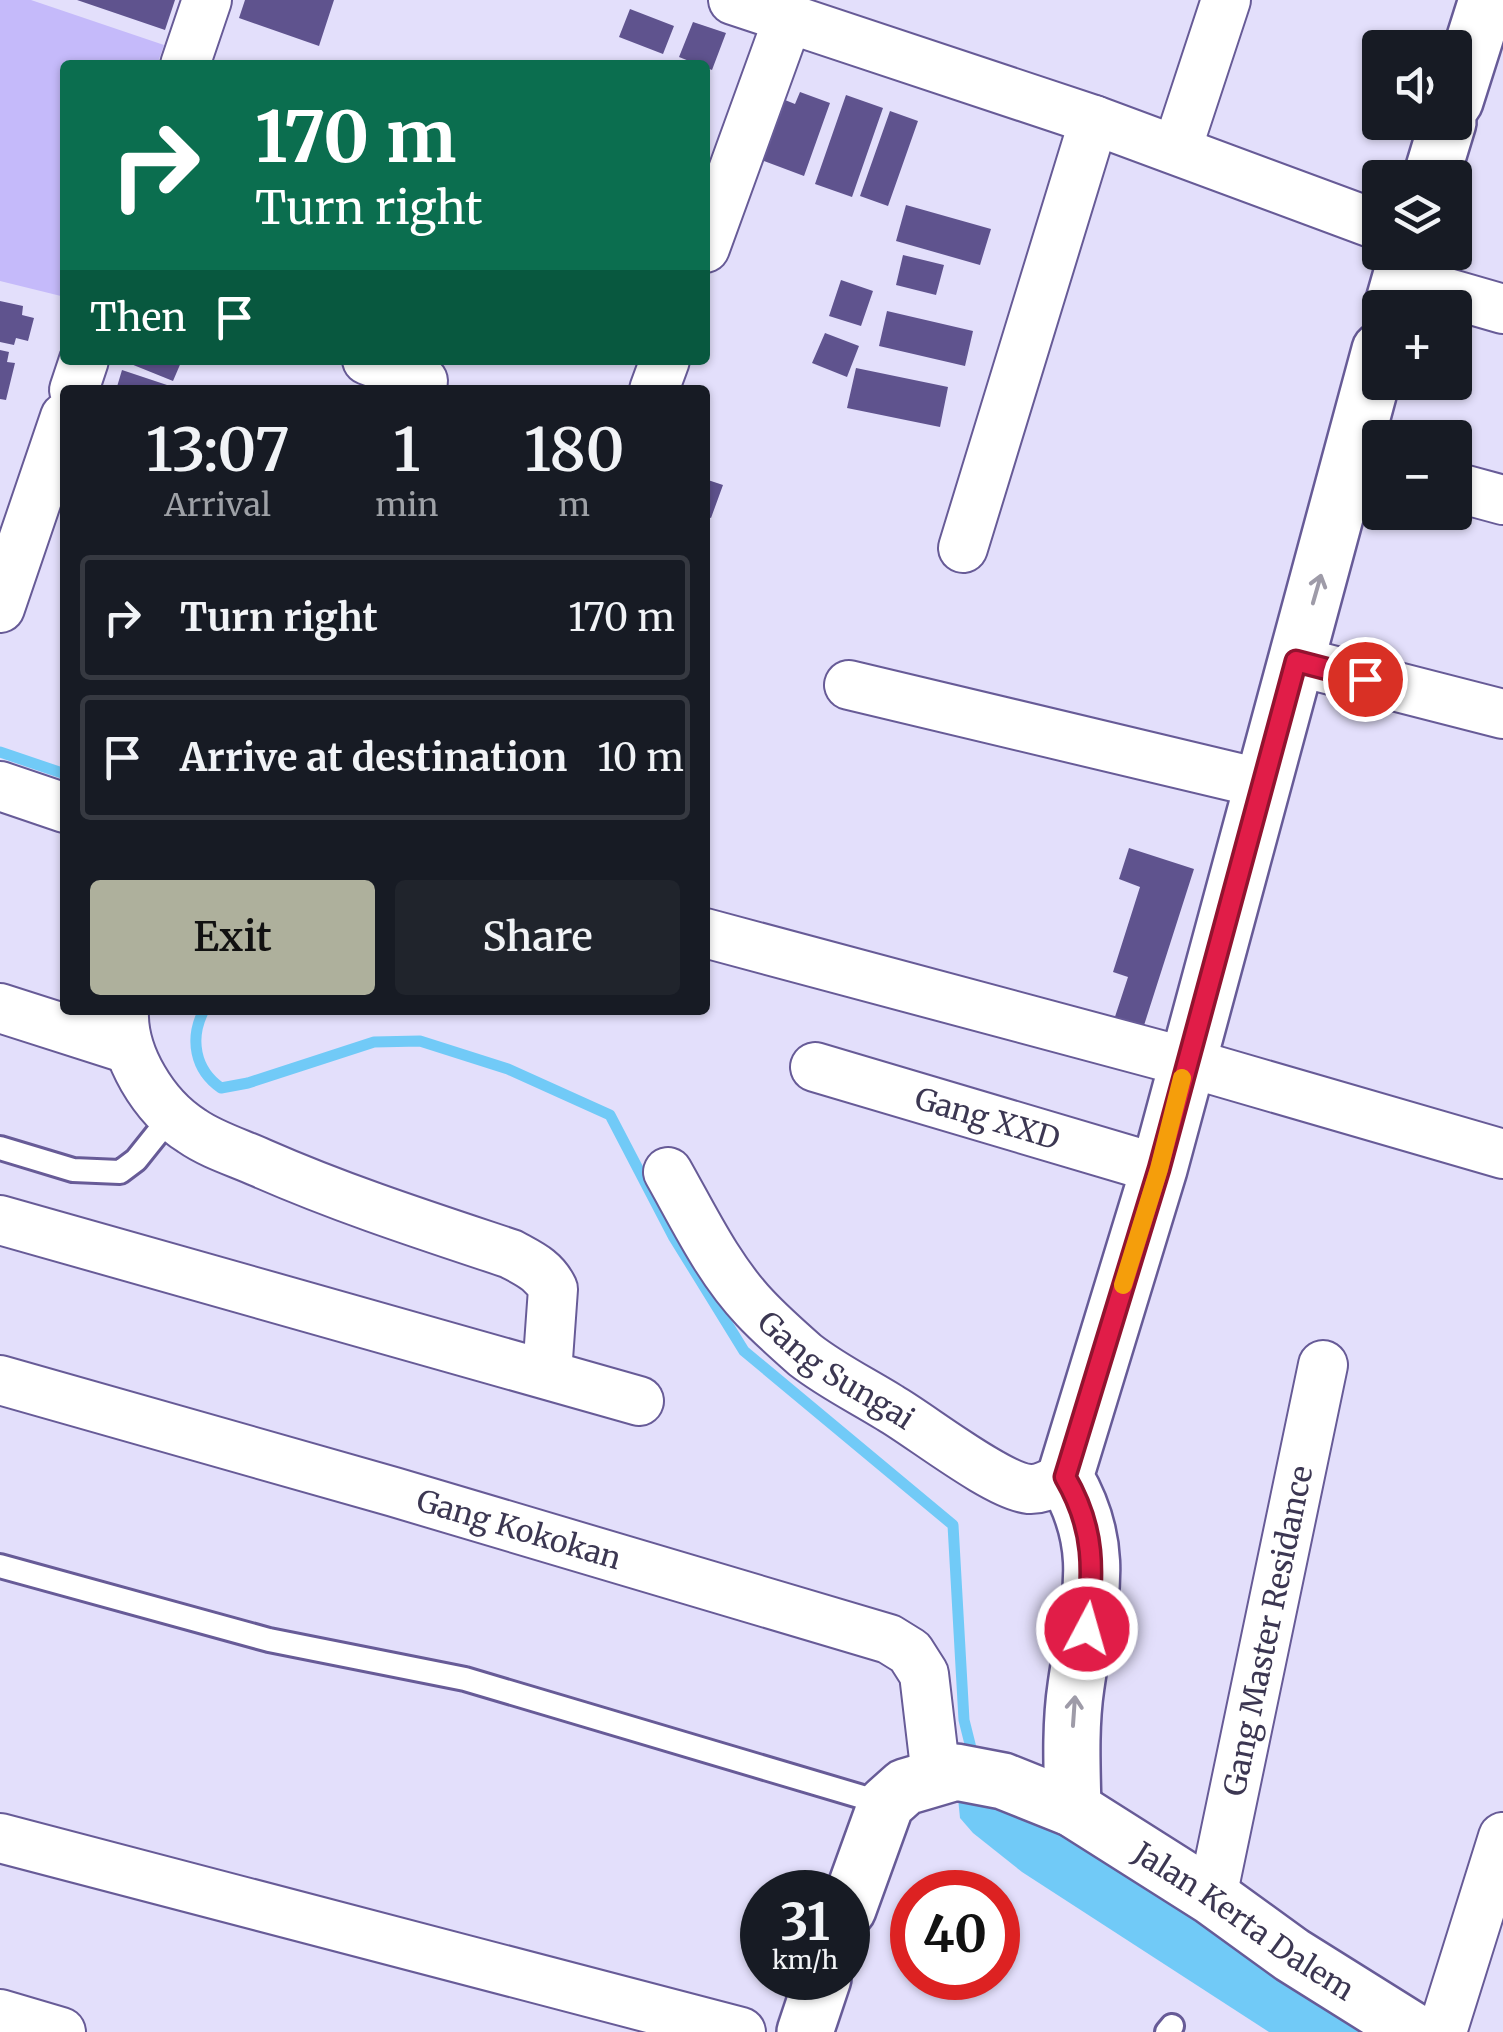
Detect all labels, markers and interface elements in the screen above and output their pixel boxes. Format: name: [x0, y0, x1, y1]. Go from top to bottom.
map controls: [1362, 30, 1472, 530]
button: sound: [1362, 30, 1472, 140]
text: 170 m: [255, 93, 456, 181]
icon: right: [90, 100, 220, 230]
button: layers: [1362, 160, 1472, 270]
text: Turn right: [255, 180, 483, 236]
icon: arrive: [207, 290, 262, 345]
button: +: [1362, 290, 1472, 400]
text: Then: [90, 294, 187, 341]
text: 13:07: [145, 412, 290, 487]
text: 1: [393, 412, 421, 487]
text: 180: [524, 412, 625, 487]
button: −: [1362, 420, 1472, 530]
text: Arrival: [164, 485, 271, 525]
text: min: [375, 485, 438, 525]
text: m: [558, 485, 590, 525]
one-way arrow: [1308, 574, 1327, 605]
icon: right: [95, 590, 150, 645]
text: Turn right: [180, 594, 378, 641]
text: 170 m: [568, 594, 675, 641]
pin: [1323, 637, 1408, 722]
icon: arrive: [1338, 652, 1393, 707]
icon: arrive: [95, 730, 150, 785]
text: Arrive at destination: [180, 734, 567, 781]
text: 10 m: [597, 734, 684, 781]
button: Exit: [90, 880, 375, 995]
button: Share: [395, 880, 680, 995]
street label: Gang XXD: [911, 1079, 1065, 1158]
street label: Gang Sungai: [750, 1303, 922, 1437]
street label: Gang Master Residance: [1215, 1462, 1320, 1799]
street label: Gang Kokokan: [412, 1481, 626, 1577]
position arrow: [1035, 1577, 1139, 1681]
one-way arrow: [1065, 1696, 1084, 1728]
street label: Jalan Kerta Dalem: [1126, 1833, 1362, 2008]
speed limit sign: 40: [890, 1870, 1020, 2000]
text: 31: [780, 1891, 830, 1954]
text: km/h: [772, 1944, 838, 1976]

